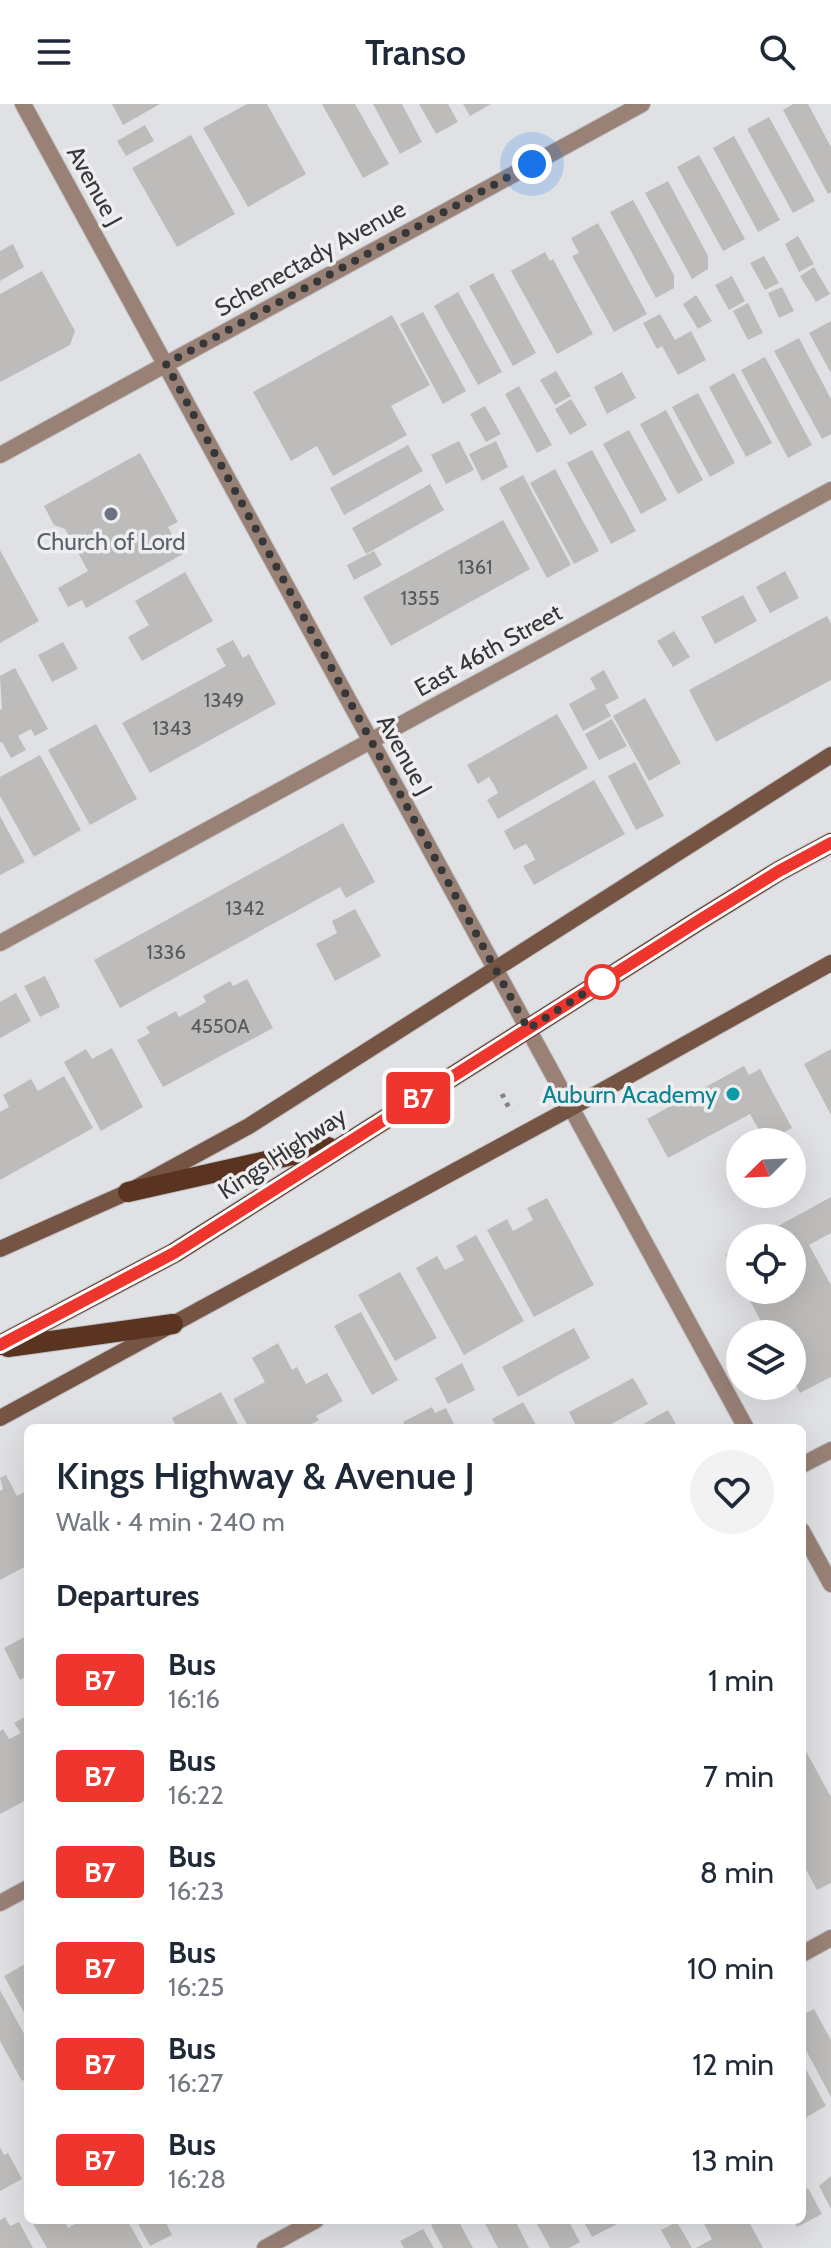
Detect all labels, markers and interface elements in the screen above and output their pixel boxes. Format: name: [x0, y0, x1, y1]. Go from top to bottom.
icon: menu: [32, 30, 76, 74]
text: Transo: [365, 30, 466, 74]
icon: search: [755, 30, 799, 74]
street label: Avenue J: [61, 141, 129, 231]
your location: [512, 144, 552, 184]
street label: Schenectady Avenue: [210, 194, 410, 322]
marker: Church of Lord: [102, 505, 120, 523]
place label: Church of Lord: [37, 527, 185, 556]
house number: 1361: [457, 555, 493, 579]
house number: 1355: [401, 586, 439, 610]
street label: East 46th Street: [409, 598, 567, 702]
house number: 1349: [204, 688, 244, 712]
street label: Avenue J: [371, 710, 439, 800]
house number: 1343: [152, 716, 192, 740]
house number: 1342: [225, 896, 265, 920]
house number: 1336: [146, 940, 186, 964]
unlabelled marker: [585, 965, 619, 999]
house number: 4550A: [190, 1014, 250, 1038]
line badge: B7: [382, 1072, 454, 1124]
place label: Auburn Academy: [542, 1080, 717, 1109]
text: B7: [402, 1081, 434, 1115]
marker: Auburn Academy: [724, 1085, 742, 1103]
street label: Kings Highway: [212, 1101, 352, 1205]
north arrow: [726, 1128, 806, 1208]
map controls: [726, 1128, 806, 1400]
button: locate: [726, 1224, 806, 1304]
button: layers: [726, 1320, 806, 1400]
button: heart: [690, 1450, 774, 1534]
text: Kings Highway & Avenue J: [56, 1452, 475, 1499]
text: Walk · 4 min · 240 m: [56, 1506, 285, 1538]
text: Departures: [56, 1577, 200, 1614]
text: Bus: [168, 1646, 216, 1683]
text: 1 min: [708, 1662, 774, 1699]
text: B7: [84, 1663, 116, 1697]
text: 16:16: [168, 1683, 220, 1715]
text: Bus: [168, 1742, 216, 1779]
text: 7 min: [703, 1758, 774, 1795]
text: B7: [84, 1759, 116, 1793]
text: 16:22: [168, 1779, 224, 1811]
text: Bus: [168, 1838, 216, 1875]
text: 8 min: [700, 1854, 774, 1891]
text: B7: [84, 1855, 116, 1889]
text: 16:23: [168, 1875, 224, 1907]
text: Bus: [168, 1934, 216, 1971]
text: 10 min: [687, 1950, 774, 1987]
text: B7: [84, 1951, 116, 1985]
text: 16:25: [168, 1971, 224, 2003]
text: Bus: [168, 2030, 216, 2067]
text: 12 min: [692, 2046, 774, 2083]
text: B7: [84, 2047, 116, 2081]
text: 16:27: [168, 2067, 223, 2099]
text: Bus: [168, 2126, 216, 2163]
text: 13 min: [692, 2142, 774, 2179]
text: B7: [84, 2143, 116, 2177]
text: 16:28: [168, 2163, 226, 2195]

